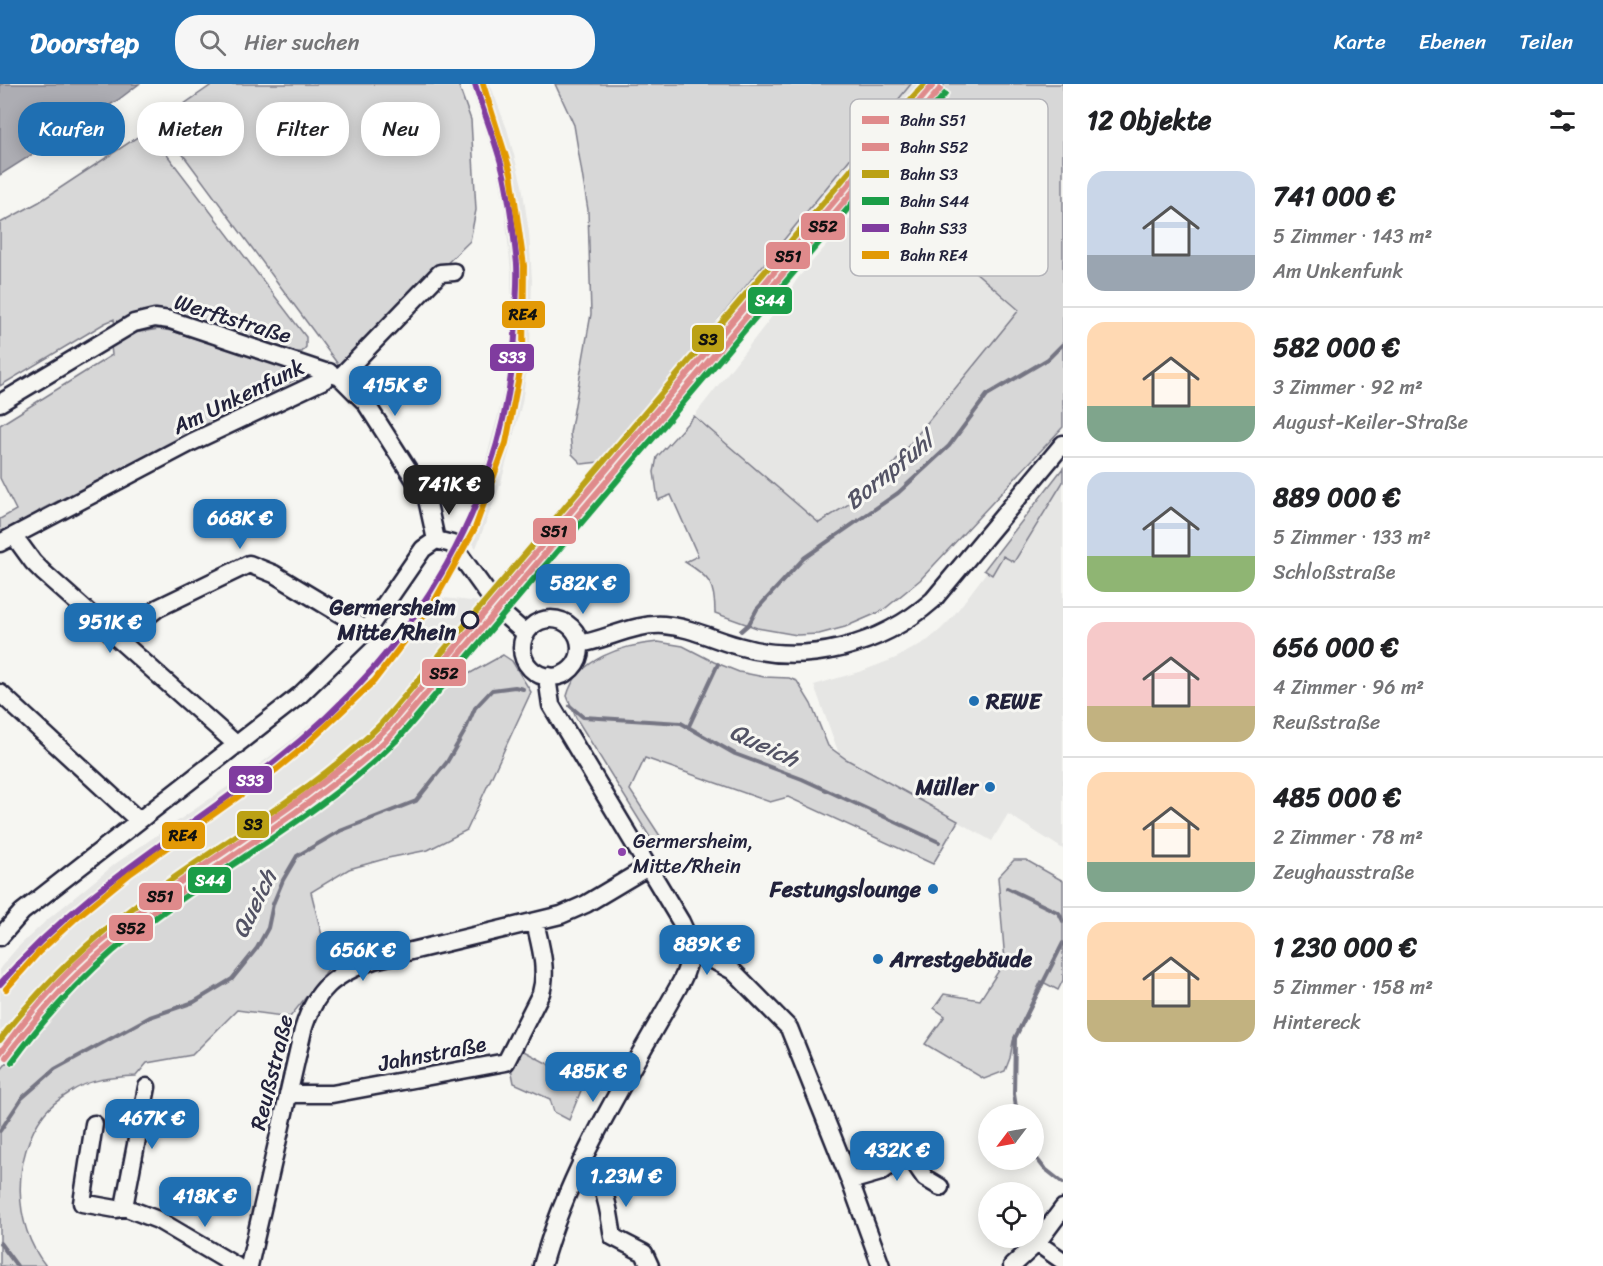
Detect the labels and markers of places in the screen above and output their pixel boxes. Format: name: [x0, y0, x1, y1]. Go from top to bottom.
pin: 415K €: [346, 366, 444, 417]
pin: 741K €: [400, 465, 498, 516]
pin: 668K €: [191, 499, 289, 550]
pin: 582K €: [534, 564, 632, 615]
place label: Germersheim Mitte/Rhein: [329, 588, 456, 652]
pin: 951K €: [61, 603, 159, 654]
marker: Germersheim Mitte/Rhein: [461, 611, 479, 629]
place label: REWE: [985, 682, 1043, 721]
marker: REWE: [967, 694, 981, 708]
place label: Müller: [914, 768, 980, 807]
marker: Müller: [983, 780, 997, 794]
place label: Germersheim, Mitte/Rhein: [633, 824, 753, 884]
marker: Germersheim, Mitte/Rhein: [616, 846, 628, 858]
place label: Festungslounge: [769, 870, 922, 909]
marker: Festungslounge: [926, 882, 940, 896]
pin: 889K €: [658, 925, 756, 976]
pin: 656K €: [314, 931, 412, 982]
place label: Arrestgebäude: [889, 940, 1033, 979]
marker: Arrestgebäude: [871, 952, 885, 966]
pin: 485K €: [544, 1052, 642, 1103]
pin: 467K €: [103, 1099, 201, 1150]
pin: 432K €: [848, 1131, 946, 1182]
pin: 1.23M €: [571, 1157, 681, 1208]
pin: 418K €: [156, 1177, 254, 1228]

